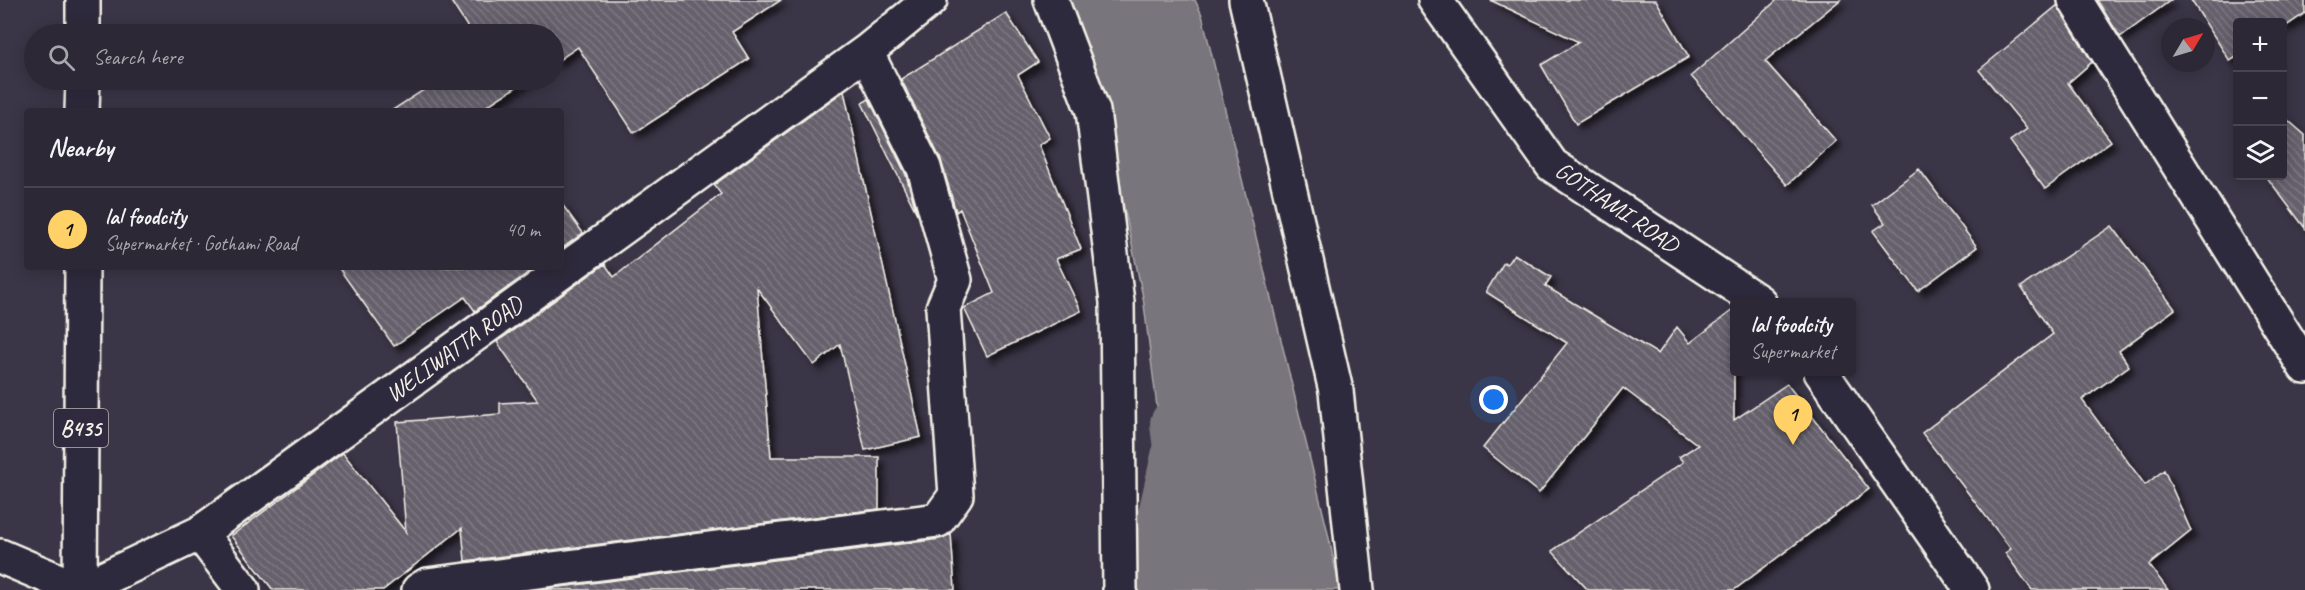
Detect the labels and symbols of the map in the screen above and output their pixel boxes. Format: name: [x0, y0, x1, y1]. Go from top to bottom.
north arrow: [2161, 18, 2215, 72]
street label: GOTHAMI ROAD: [1550, 155, 1686, 260]
street label: WELIWATTA ROAD: [380, 288, 530, 409]
your location: [1479, 385, 1508, 414]
pin: 1: [1774, 396, 1812, 445]
road number: B435: [54, 409, 108, 447]

